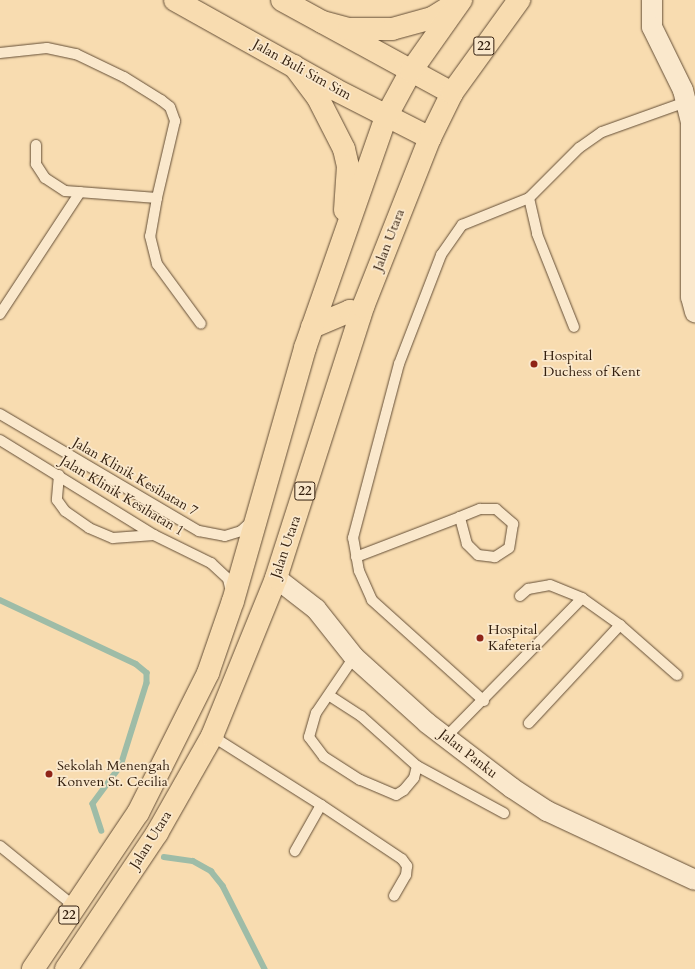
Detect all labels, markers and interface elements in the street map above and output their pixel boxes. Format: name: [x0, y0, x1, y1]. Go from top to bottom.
road number: 22: [473, 35, 495, 57]
street label: Jalan Buli Sim Sim: [250, 36, 354, 104]
street label: Jalan Utara: [369, 207, 409, 273]
place label: Hospital Duchess of Kent: [543, 348, 640, 380]
marker: Hospital Duchess of Kent: [528, 358, 540, 370]
street label: Jalan Klinik Kesihatan 7: [69, 434, 201, 520]
street label: Jalan Klinik Kesihatan 1: [57, 452, 187, 540]
road number: 22: [294, 480, 316, 502]
street label: Jalan Utara: [267, 513, 305, 581]
place label: Hospital Kafeteria: [488, 622, 541, 654]
marker: Hospital Kafeteria: [475, 633, 485, 643]
street label: Jalan Panku: [435, 726, 501, 782]
place label: Sekolah Menengah Konven St. Cecilia: [57, 758, 170, 790]
marker: Sekolah Menengah Konven St. Cecilia: [44, 769, 54, 779]
street label: Jalan Utara: [127, 808, 175, 872]
road number: 22: [58, 904, 80, 926]

